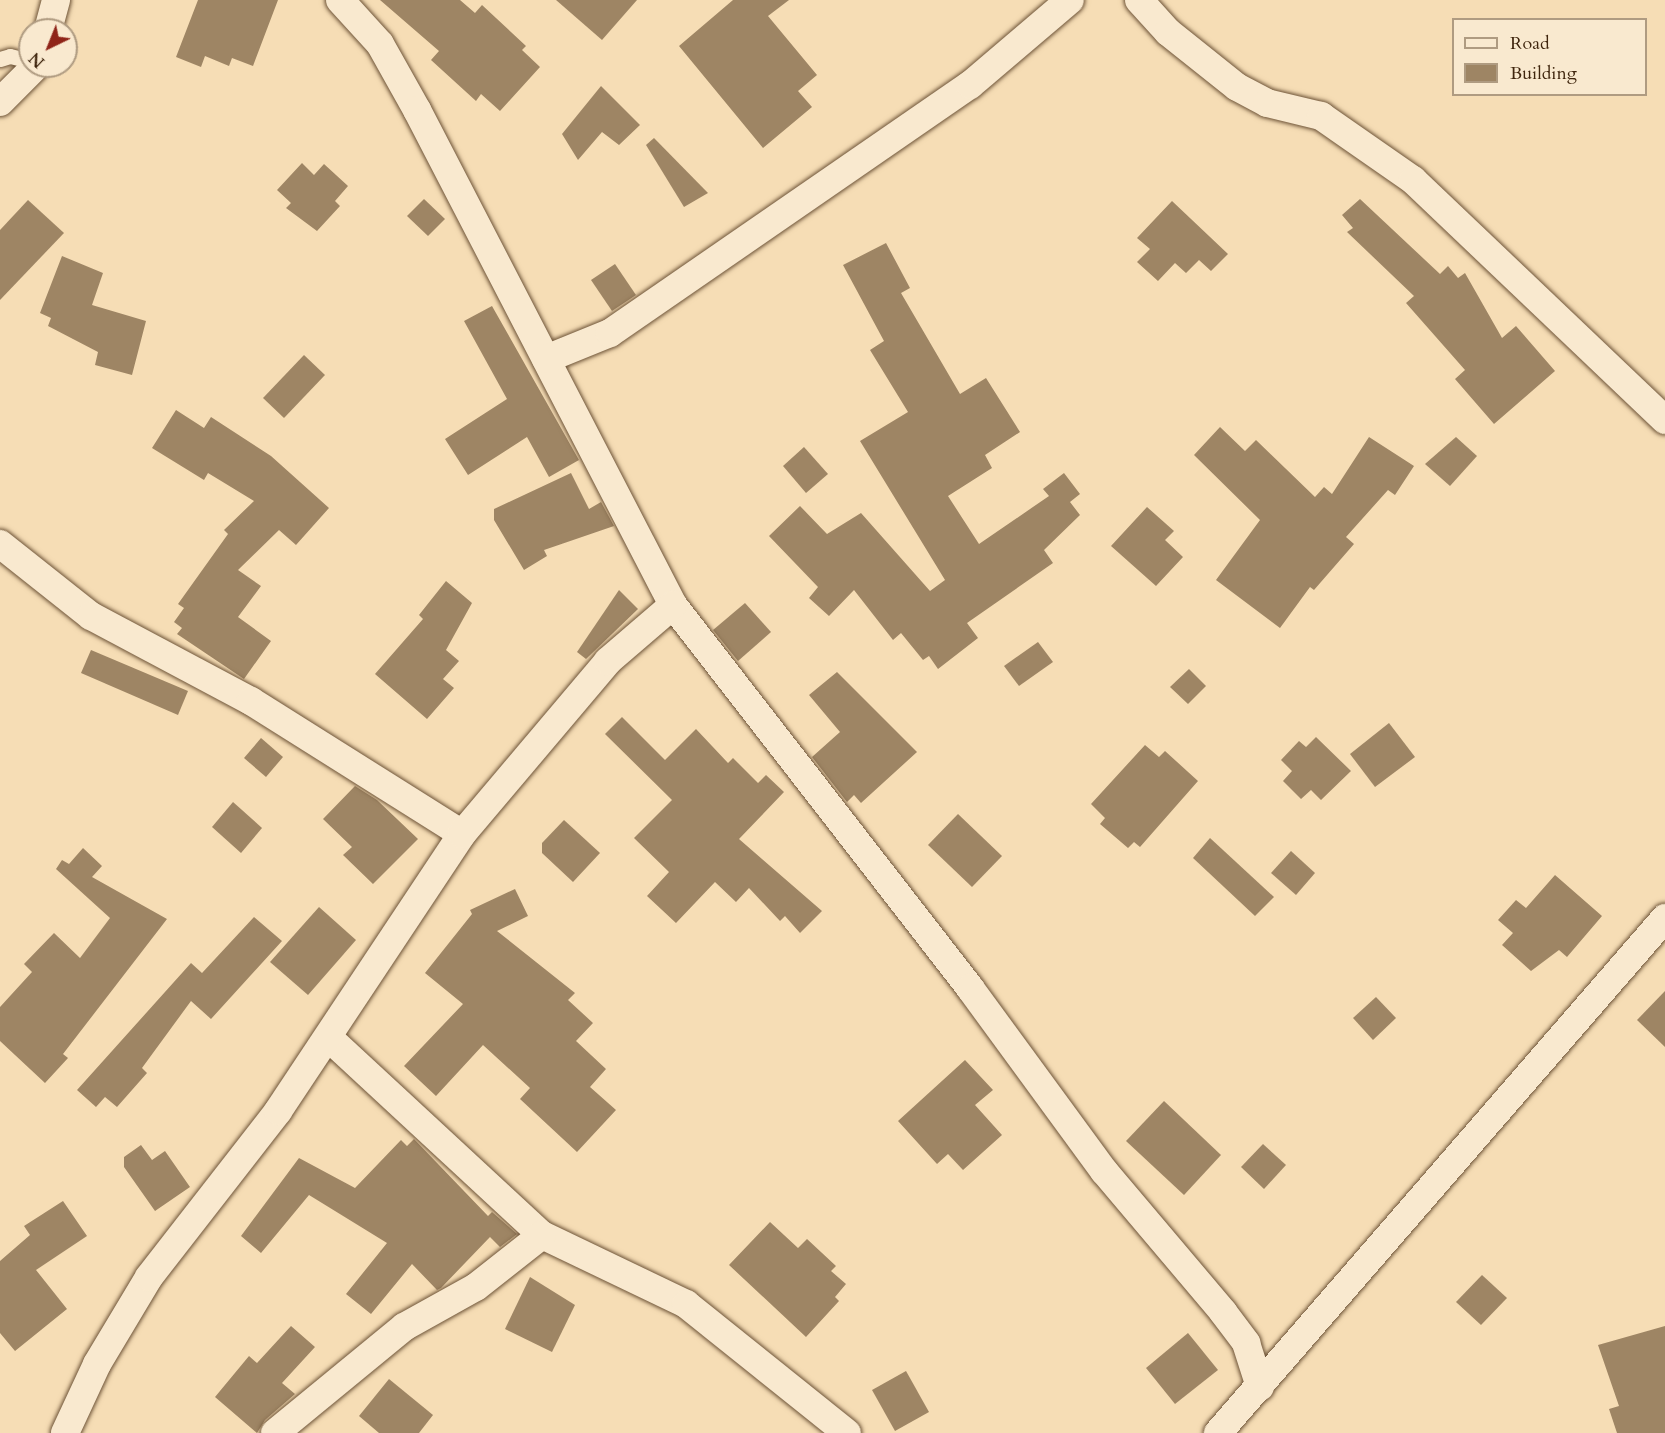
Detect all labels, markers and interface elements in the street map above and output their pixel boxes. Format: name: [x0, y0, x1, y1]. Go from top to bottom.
north arrow: [18, 18, 78, 78]
legend: [1452, 18, 1647, 96]
text: Road: [1510, 31, 1550, 56]
text: N: [25, 47, 50, 72]
text: Building: [1510, 61, 1577, 86]

